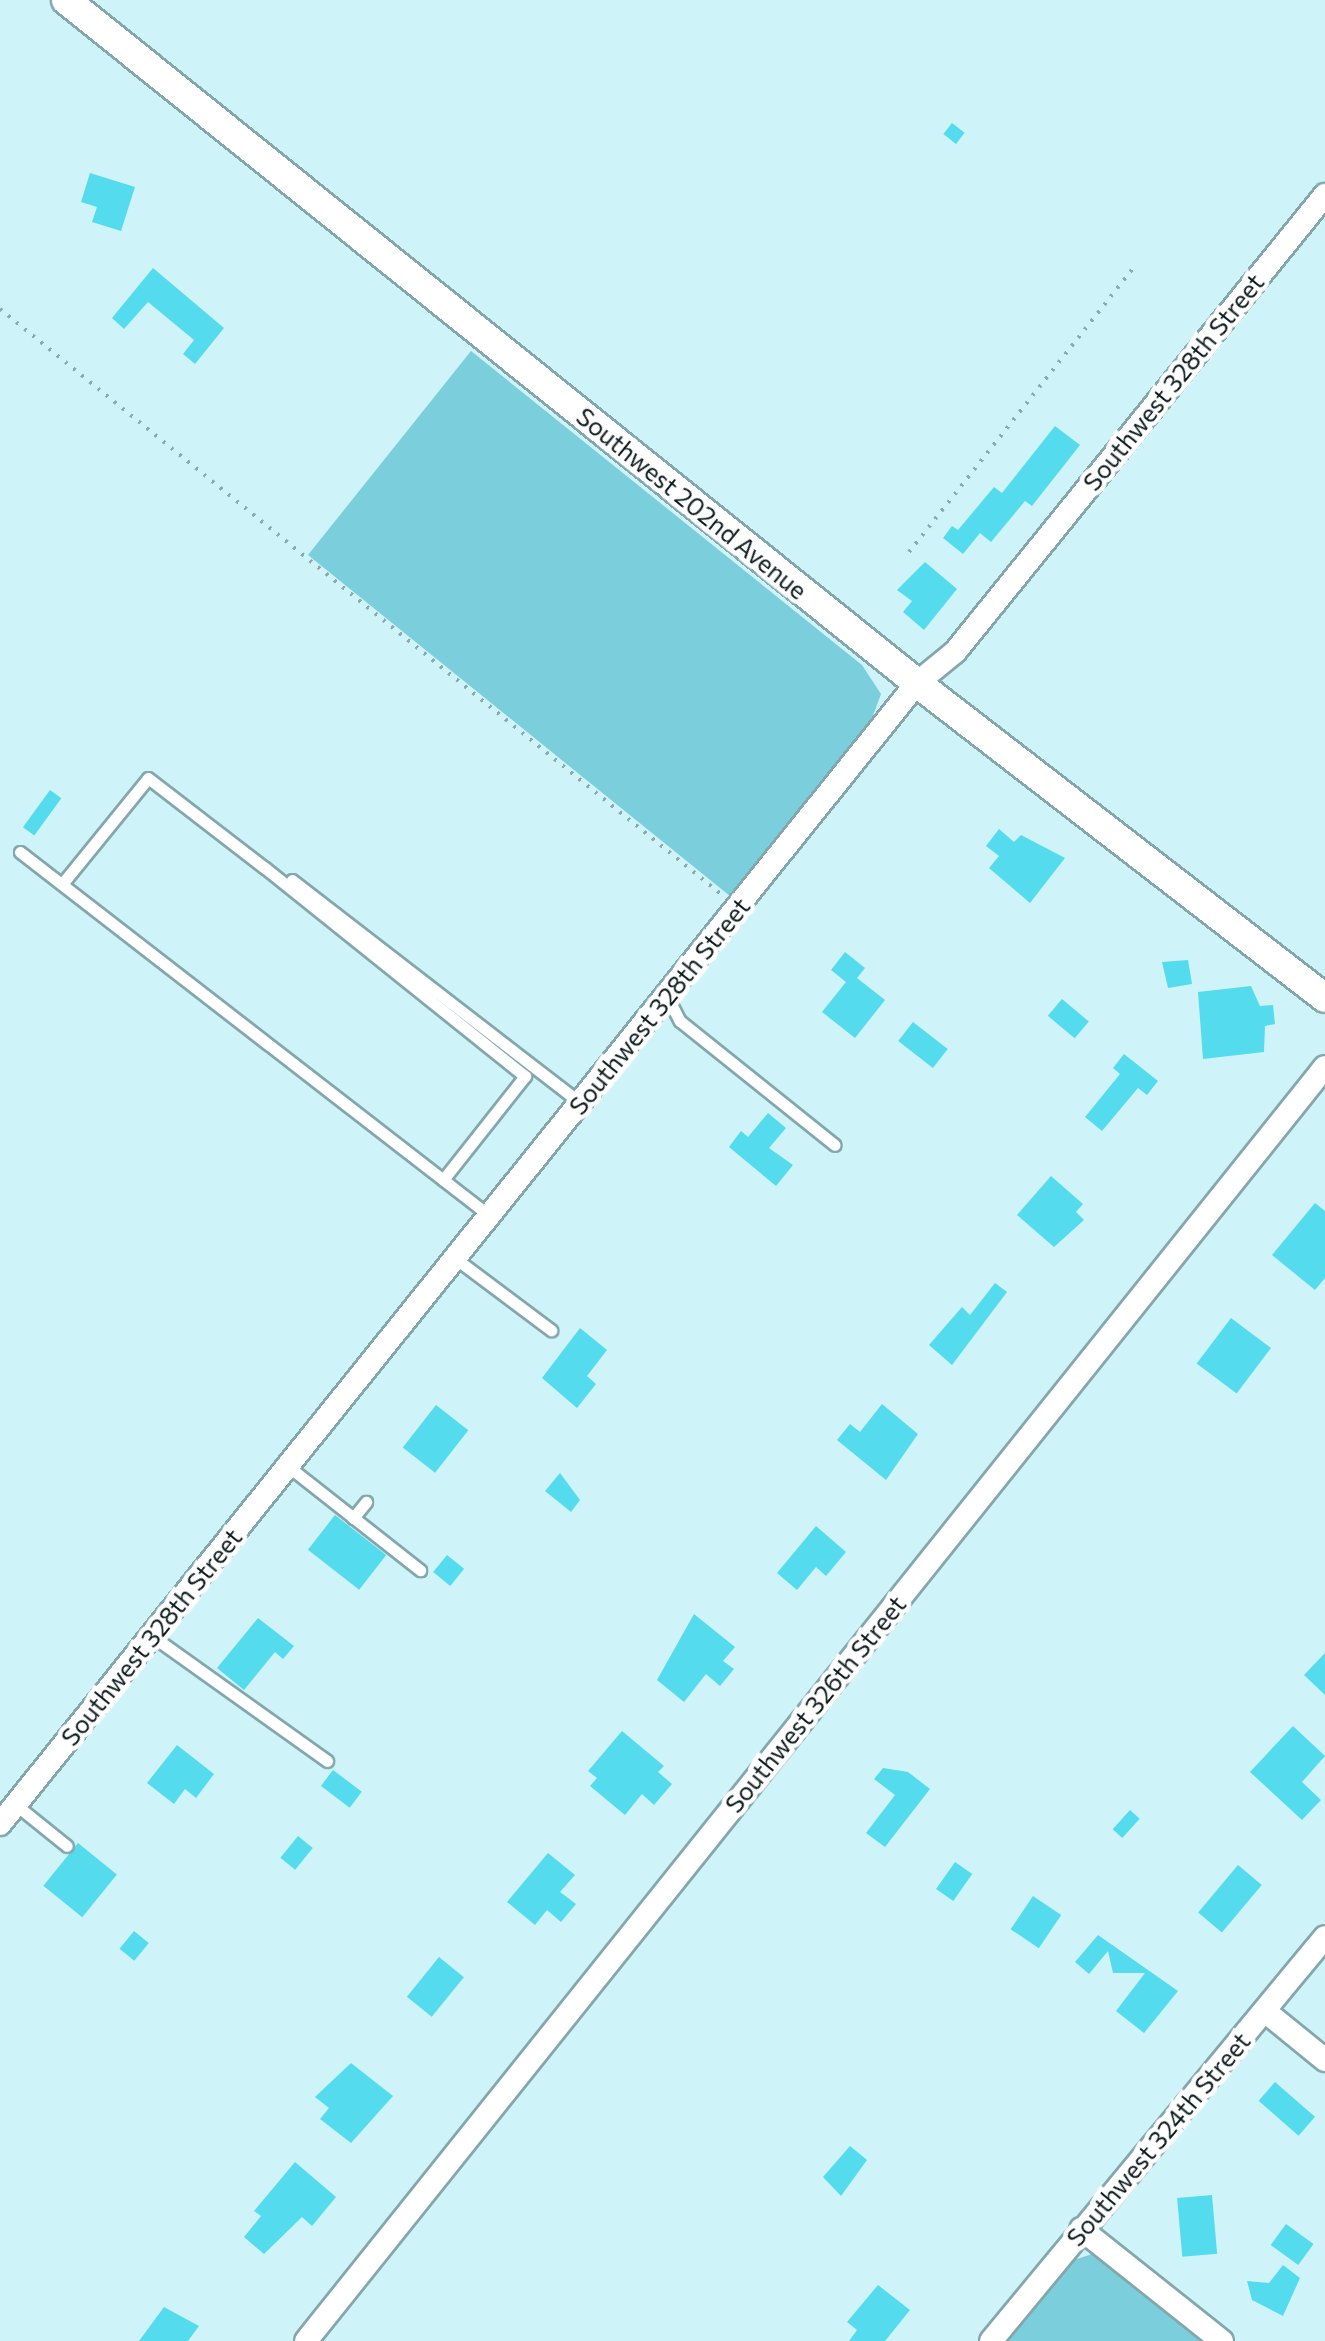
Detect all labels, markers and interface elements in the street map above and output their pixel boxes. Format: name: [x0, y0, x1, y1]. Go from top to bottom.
street label: Southwest 328th Street: [1076, 268, 1270, 496]
street label: Southwest 202nd Avenue: [571, 401, 813, 605]
street label: Southwest 328th Street: [562, 892, 756, 1120]
street label: Southwest 328th Street: [54, 1523, 248, 1751]
street label: Southwest 326th Street: [718, 1590, 912, 1818]
street label: Southwest 324th Street: [1060, 2026, 1256, 2252]

